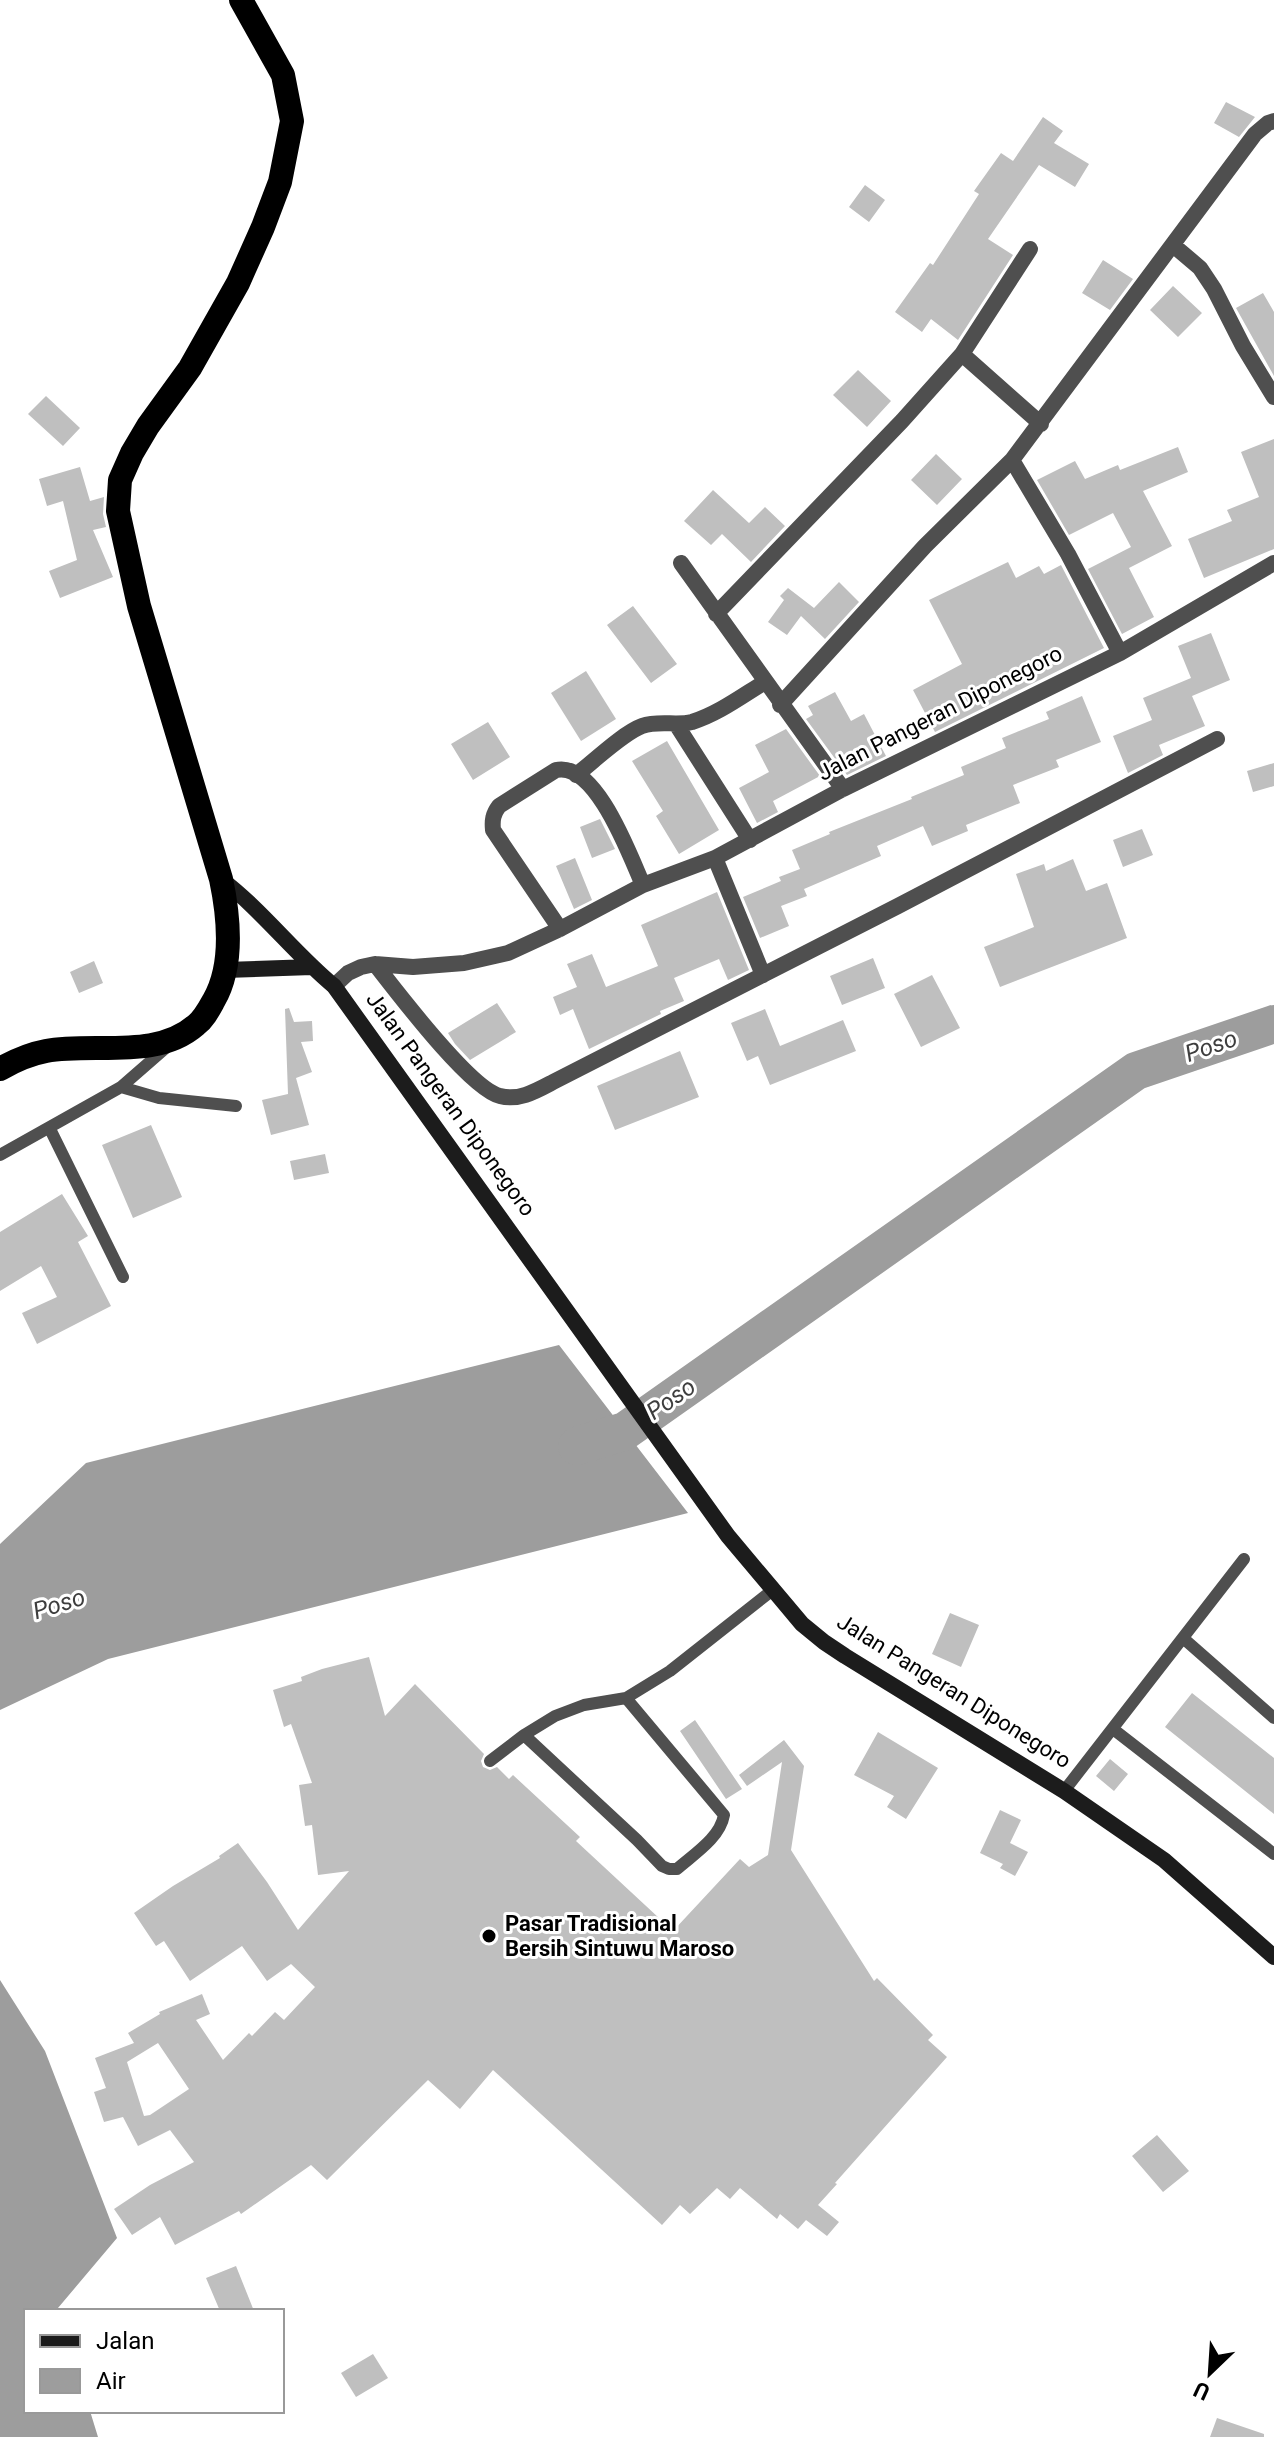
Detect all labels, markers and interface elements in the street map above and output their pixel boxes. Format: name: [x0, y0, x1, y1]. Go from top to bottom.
street label: Jalan Pangeran Diponegoro: [814, 640, 1066, 786]
street label: Jalan Pangeran Diponegoro: [361, 987, 541, 1221]
water label: Poso: [1181, 1024, 1241, 1068]
water label: Poso: [641, 1372, 701, 1426]
water label: Poso: [30, 1583, 88, 1625]
street label: Jalan Pangeran Diponegoro: [833, 1609, 1075, 1773]
place label: Pasar Tradisional Bersih Sintuwu Maroso: [505, 1911, 734, 1961]
marker: Pasar Tradisional Bersih Sintuwu Maroso: [480, 1927, 498, 1945]
legend: [24, 2309, 284, 2413]
text: Jalan: [96, 2327, 154, 2355]
north arrow: [1170, 2333, 1250, 2413]
text: Air: [96, 2367, 126, 2395]
text: U: [1190, 2376, 1214, 2405]

